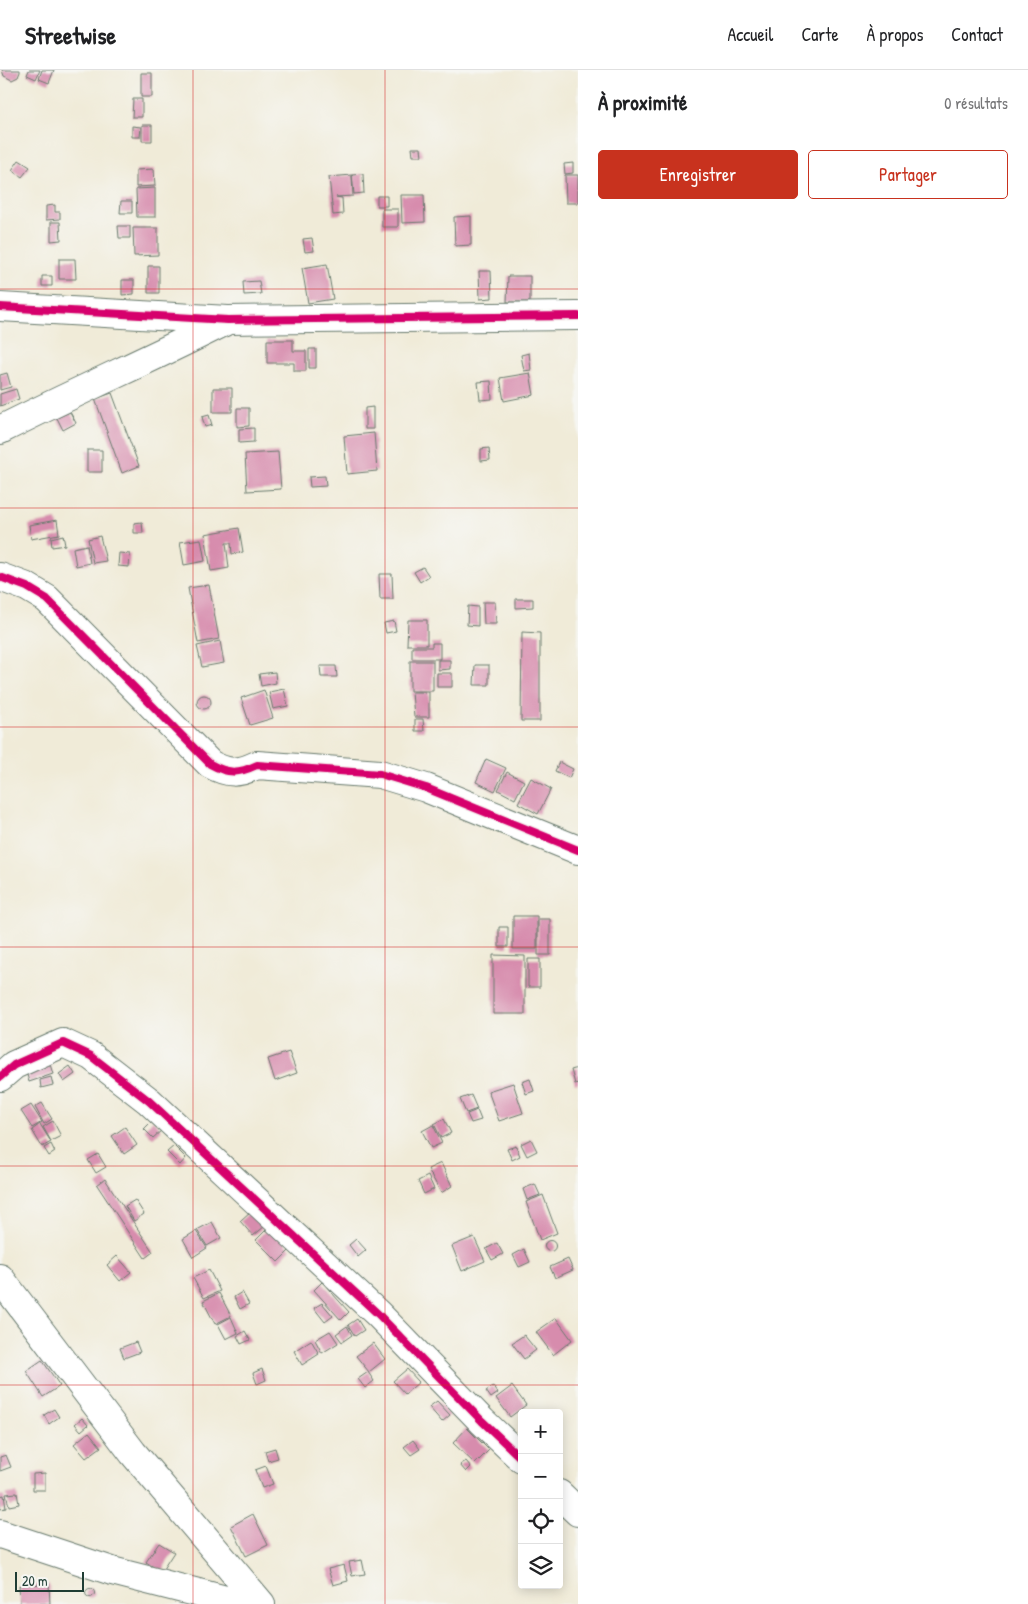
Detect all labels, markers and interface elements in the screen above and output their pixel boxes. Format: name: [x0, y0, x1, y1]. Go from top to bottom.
text: Streetwise: [25, 19, 116, 51]
text: Accueil: [727, 22, 773, 47]
text: Carte: [801, 22, 839, 47]
text: À propos: [867, 22, 923, 47]
text: Contact: [951, 22, 1003, 47]
text: À proximité: [598, 88, 687, 117]
text: 0 résultats: [944, 92, 1008, 114]
button: Enregistrer: [598, 150, 798, 199]
button: Partager: [808, 150, 1008, 199]
map controls: [518, 1409, 563, 1589]
button: +: [518, 1409, 563, 1454]
button: −: [518, 1454, 563, 1499]
button: locate: [518, 1499, 563, 1544]
button: layers: [518, 1544, 563, 1589]
scale bar: [15, 1569, 84, 1592]
text: 20 m: [22, 1571, 48, 1590]

